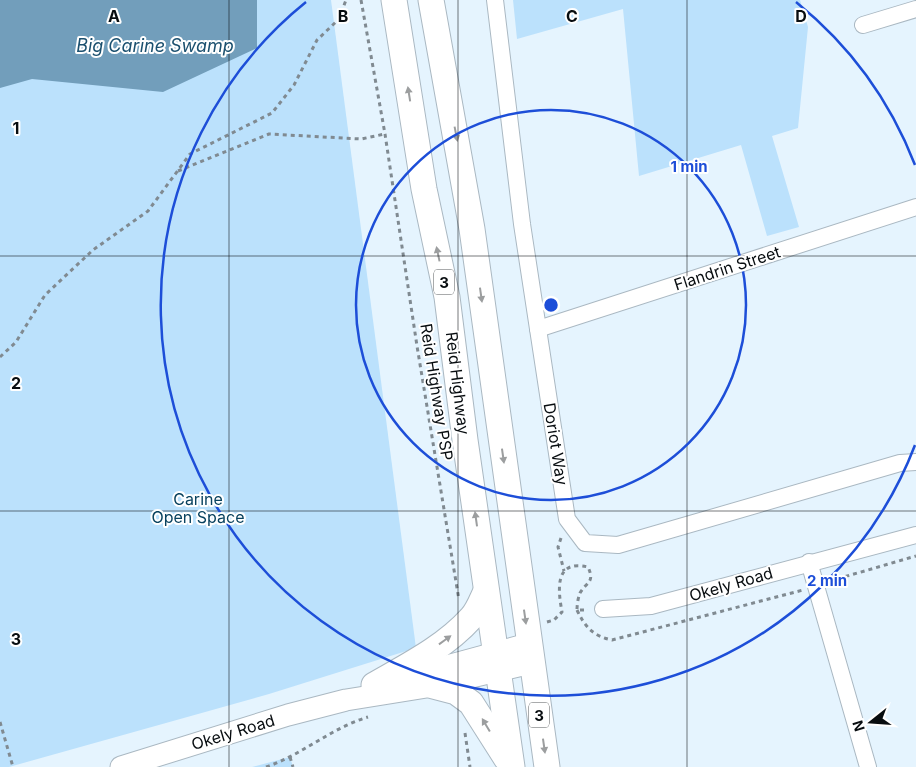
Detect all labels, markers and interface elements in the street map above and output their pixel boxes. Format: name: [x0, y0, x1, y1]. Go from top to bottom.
text: A: [108, 6, 120, 26]
text: B: [338, 6, 348, 26]
text: C: [566, 6, 578, 26]
text: D: [795, 6, 807, 26]
water label: Big Carine Swamp: [76, 35, 234, 56]
one-way arrow: [405, 86, 413, 102]
text: 1: [13, 118, 19, 138]
one-way arrow: [453, 126, 461, 142]
text: 1 min: [670, 157, 708, 176]
street label: Flandrin Street: [671, 241, 783, 295]
one-way arrow: [434, 246, 442, 261]
road number: 3: [434, 270, 454, 294]
one-way arrow: [477, 287, 485, 303]
centre of rings: [542, 296, 560, 314]
street label: Reid Highway PSP: [416, 322, 458, 462]
street label: Reid Highway: [442, 330, 474, 436]
text: 2: [11, 373, 21, 393]
street label: Doriot Way: [540, 401, 572, 487]
one-way arrow: [499, 448, 507, 464]
park label: Carine Open Space: [152, 489, 244, 527]
one-way arrow: [472, 510, 480, 526]
street label: Okely Road: [687, 563, 775, 605]
text: 2 min: [807, 571, 847, 590]
one-way arrow: [521, 609, 529, 625]
text: 3: [11, 629, 21, 649]
one-way arrow: [438, 635, 452, 645]
north arrow: [846, 697, 896, 747]
road number: 3: [529, 702, 549, 728]
street label: Okely Road: [189, 710, 277, 754]
text: N: [848, 718, 868, 734]
one-way arrow: [481, 719, 490, 732]
one-way arrow: [540, 738, 548, 754]

